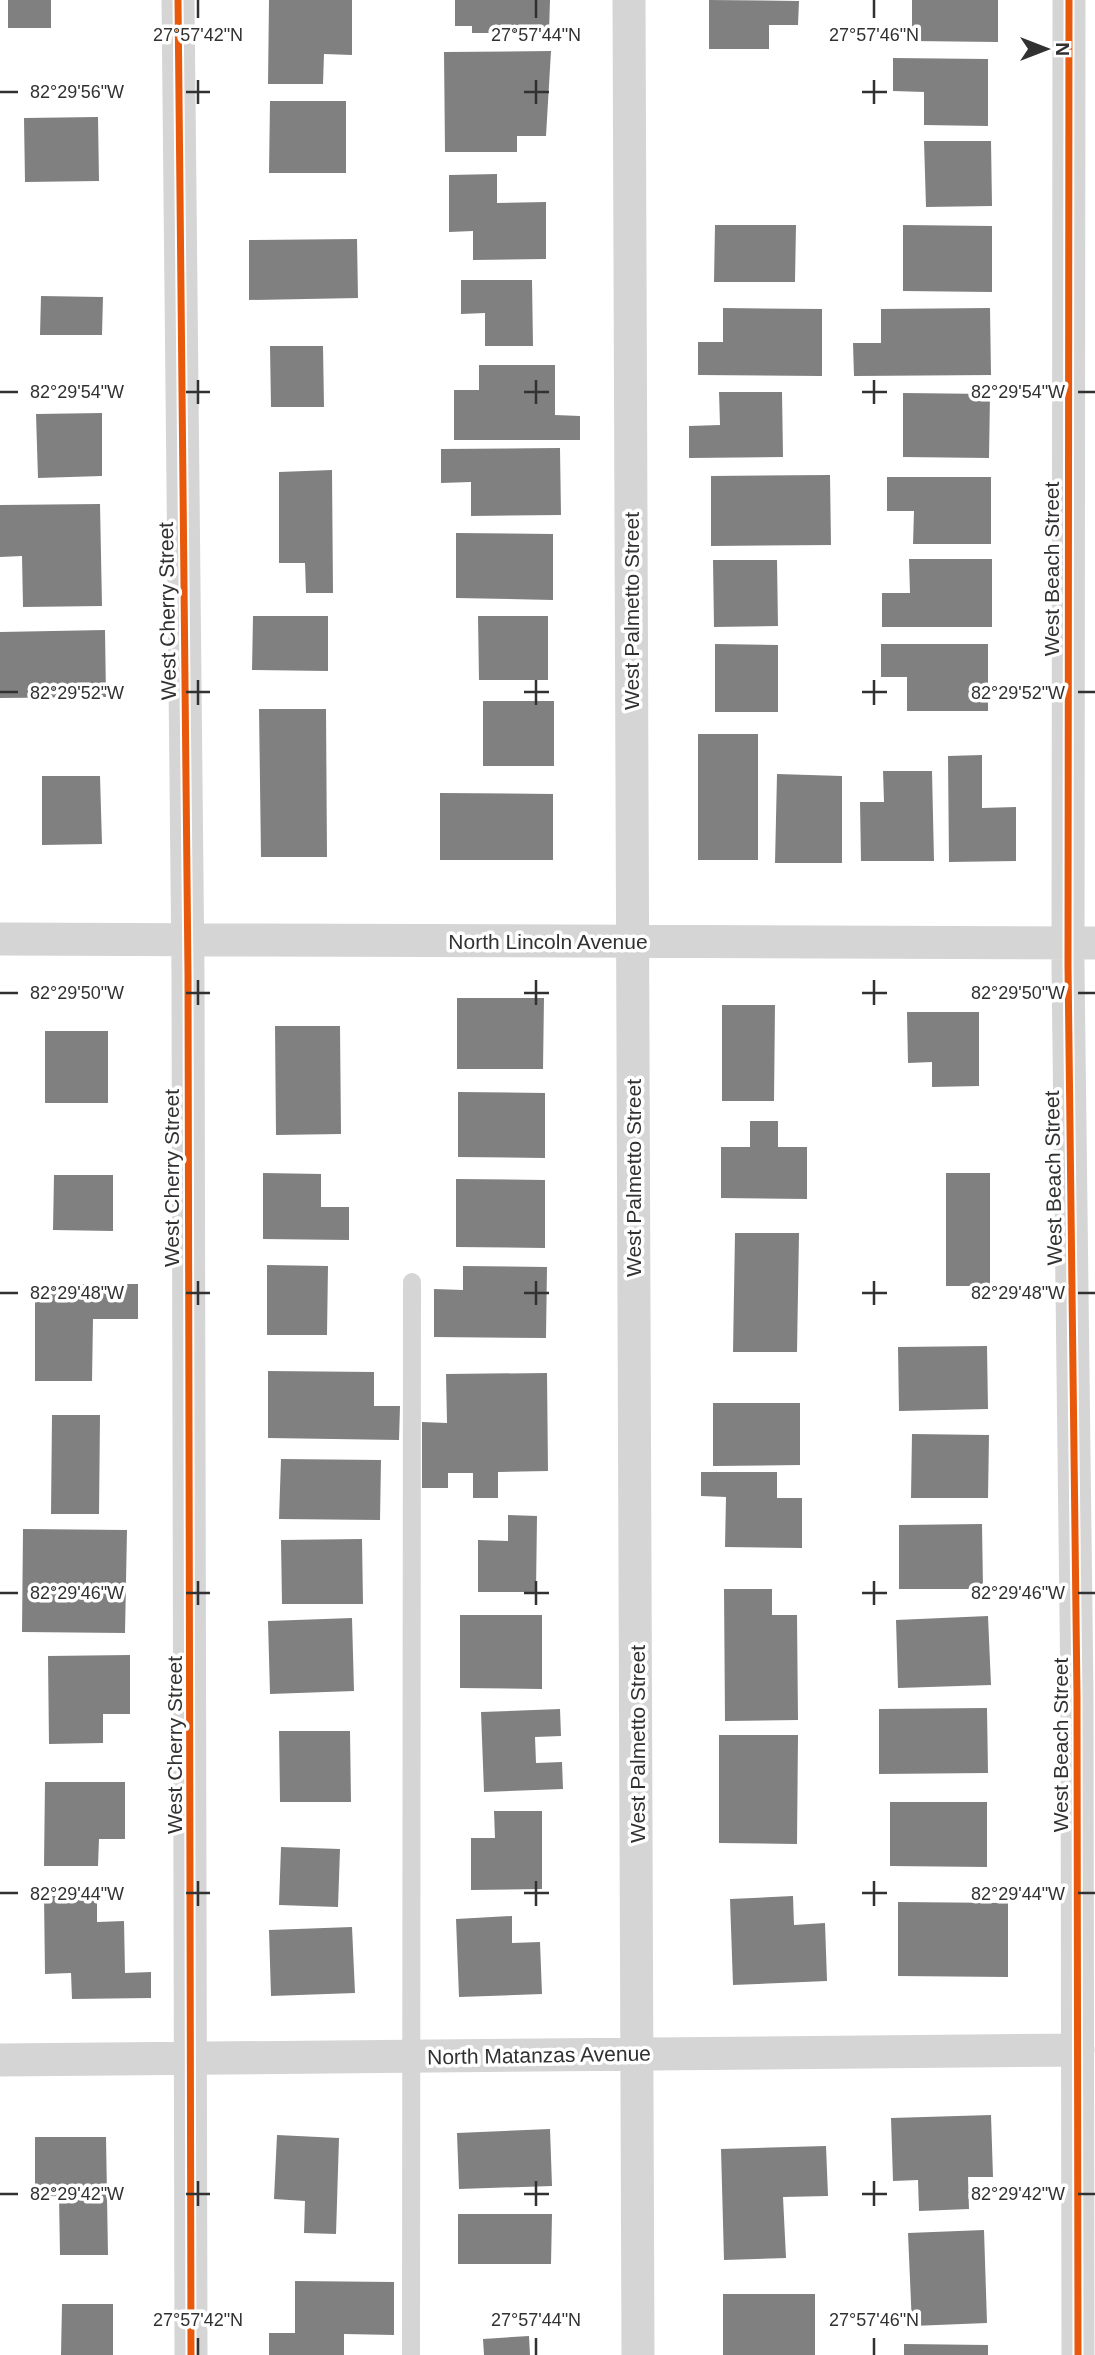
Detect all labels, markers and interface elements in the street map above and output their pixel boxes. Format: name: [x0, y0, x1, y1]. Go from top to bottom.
north arrow: [1011, 14, 1081, 84]
text: 27°57'42"N: [153, 25, 243, 45]
text: 27°57'44"N: [491, 25, 581, 45]
text: 27°57'46"N: [829, 25, 919, 45]
text: N: [1052, 42, 1073, 56]
text: 82°29'56"W: [30, 82, 124, 102]
text: 82°29'54"W: [30, 382, 124, 402]
text: 82°29'54"W: [971, 382, 1065, 402]
street label: West Beach Street: [1040, 481, 1063, 656]
street label: West Palmetto Street: [620, 512, 643, 710]
street label: West Cherry Street: [154, 522, 180, 700]
text: 82°29'52"W: [30, 683, 124, 703]
text: 82°29'52"W: [971, 683, 1065, 703]
street label: North Lincoln Avenue: [448, 930, 648, 953]
text: 82°29'50"W: [30, 983, 124, 1003]
text: 82°29'50"W: [971, 983, 1065, 1003]
street label: West Palmetto Street: [622, 1079, 645, 1277]
street label: West Cherry Street: [160, 1089, 183, 1267]
street label: West Beach Street: [1040, 1090, 1066, 1266]
text: 82°29'48"W: [30, 1283, 124, 1303]
text: 82°29'48"W: [971, 1283, 1065, 1303]
text: 82°29'46"W: [30, 1583, 124, 1603]
text: 82°29'46"W: [971, 1583, 1065, 1603]
street label: West Palmetto Street: [626, 1645, 649, 1843]
street label: West Cherry Street: [163, 1656, 186, 1834]
street label: West Beach Street: [1049, 1657, 1072, 1832]
text: 82°29'44"W: [30, 1884, 124, 1904]
text: 82°29'44"W: [971, 1884, 1065, 1904]
street label: North Matanzas Avenue: [427, 2042, 651, 2068]
text: 82°29'42"W: [30, 2184, 124, 2204]
text: 82°29'42"W: [971, 2184, 1065, 2204]
text: 27°57'42"N: [153, 2310, 243, 2330]
text: 27°57'44"N: [491, 2310, 581, 2330]
text: 27°57'46"N: [829, 2310, 919, 2330]

